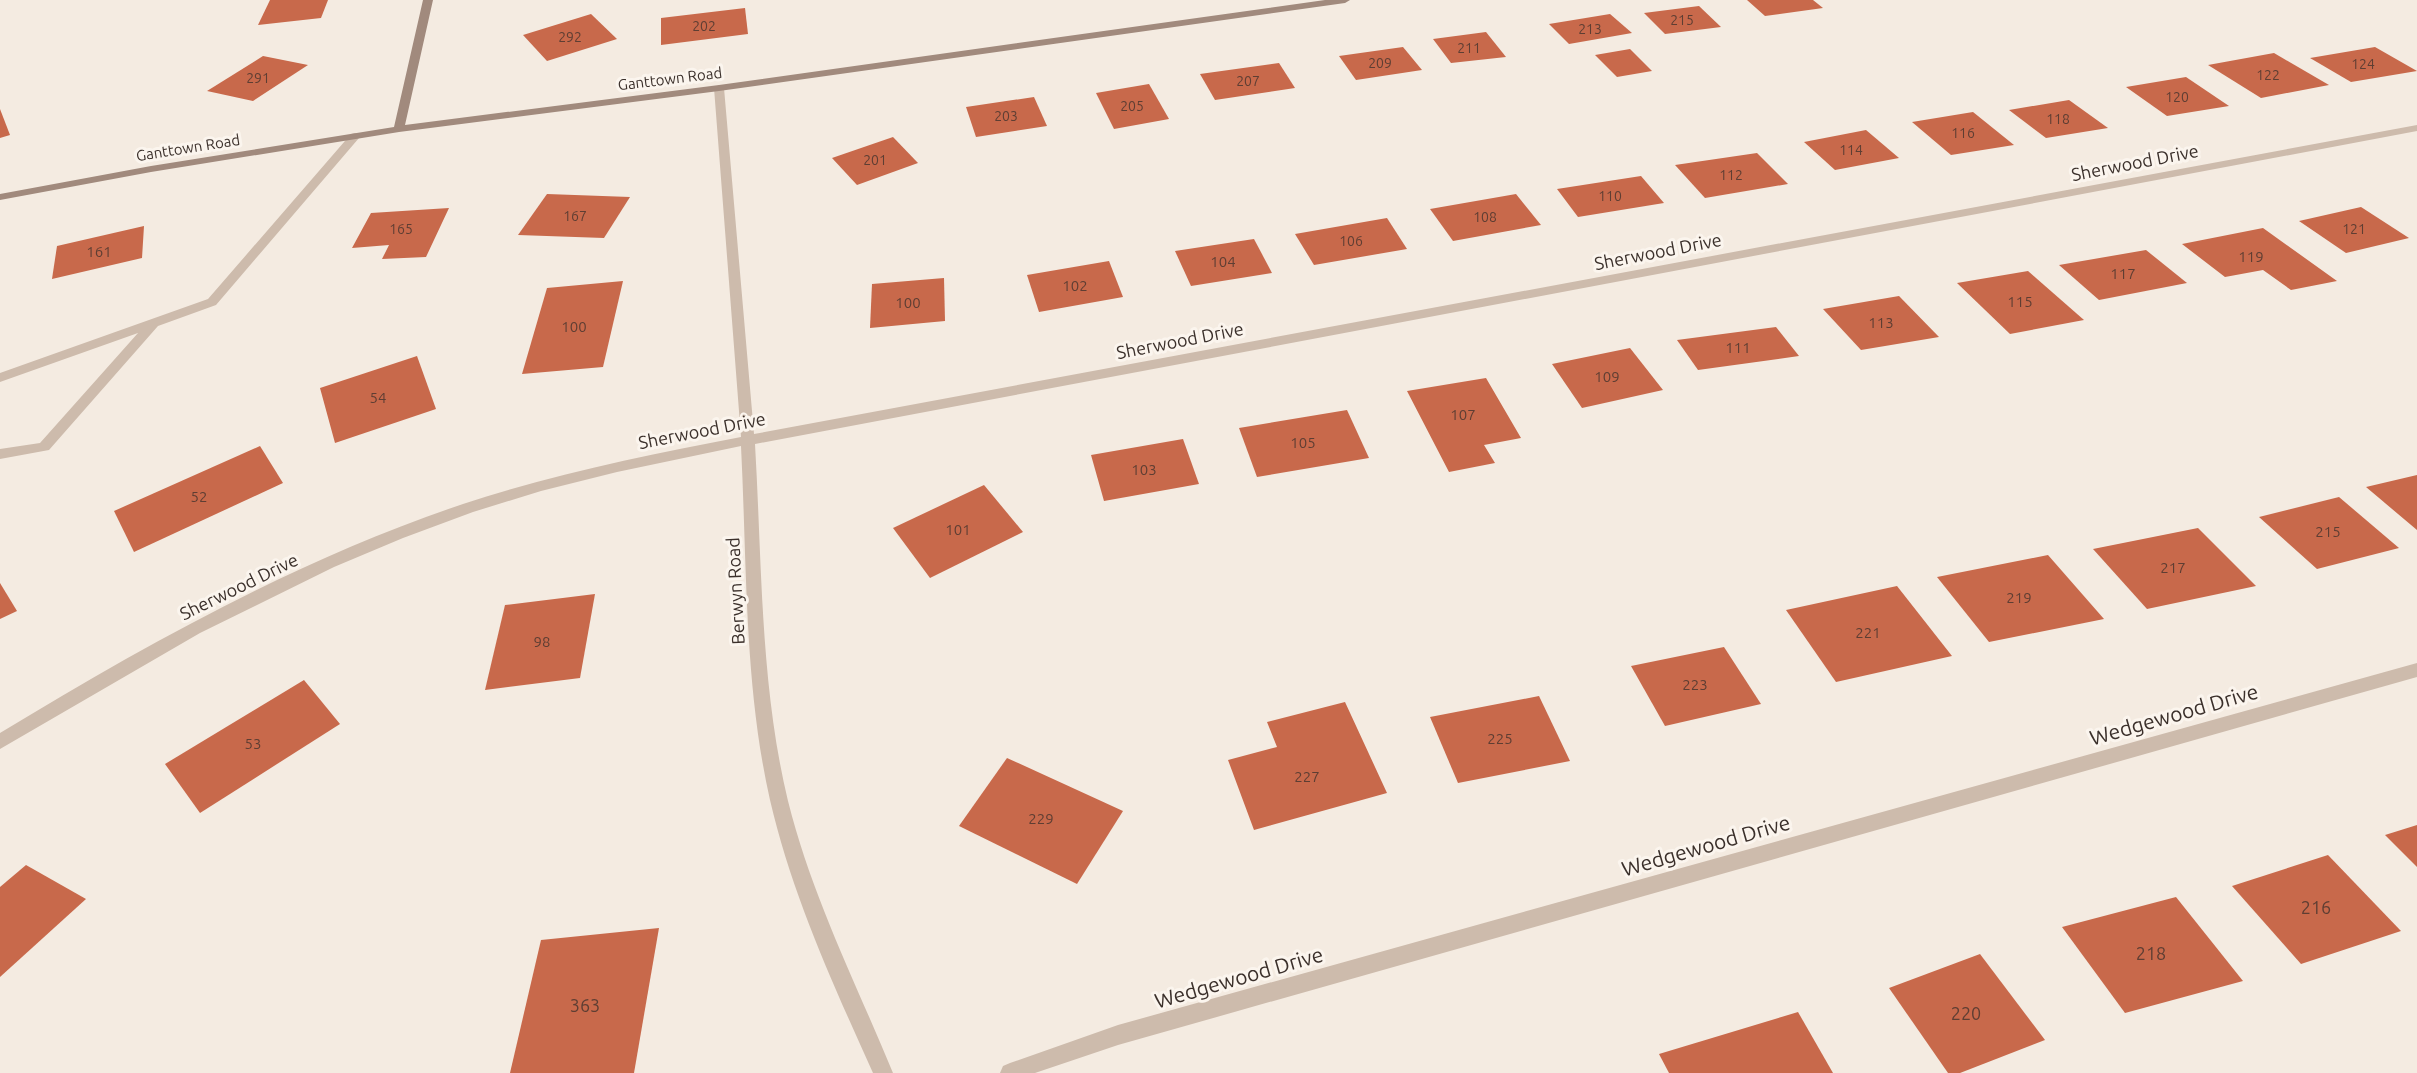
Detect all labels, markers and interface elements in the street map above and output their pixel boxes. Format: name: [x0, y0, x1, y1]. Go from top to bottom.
house number: 215: [1670, 12, 1694, 28]
house number: 202: [692, 18, 716, 34]
house number: 213: [1578, 21, 1602, 37]
house number: 292: [558, 29, 582, 45]
house number: 211: [1457, 40, 1481, 56]
house number: 209: [1368, 55, 1392, 71]
house number: 124: [2351, 56, 2375, 72]
street label: Ganttown Road: [617, 64, 723, 93]
house number: 122: [2256, 67, 2280, 83]
house number: 291: [246, 70, 270, 86]
house number: 207: [1236, 73, 1260, 89]
house number: 120: [2165, 89, 2189, 105]
house number: 205: [1120, 98, 1144, 114]
house number: 203: [994, 108, 1018, 124]
house number: 118: [2046, 111, 2070, 127]
house number: 116: [1951, 125, 1975, 141]
street label: Ganttown Road: [135, 131, 241, 164]
street label: Sherwood Drive: [2070, 140, 2200, 184]
house number: 114: [1839, 142, 1863, 158]
house number: 201: [863, 152, 887, 168]
house number: 112: [1719, 167, 1743, 183]
house number: 110: [1598, 188, 1622, 204]
house number: 167: [563, 208, 587, 224]
house number: 108: [1473, 209, 1497, 225]
house number: 165: [389, 221, 413, 237]
house number: 121: [2342, 221, 2366, 237]
street label: Sherwood Drive: [1593, 229, 1723, 273]
house number: 106: [1339, 233, 1363, 249]
house number: 161: [86, 243, 112, 260]
house number: 119: [2238, 248, 2264, 265]
house number: 104: [1210, 253, 1236, 270]
house number: 117: [2110, 265, 2136, 282]
house number: 102: [1062, 277, 1088, 294]
house number: 115: [2007, 293, 2033, 310]
house number: 100: [895, 294, 921, 311]
house number: 113: [1868, 314, 1894, 331]
house number: 100: [561, 318, 587, 335]
street label: Sherwood Drive: [1115, 318, 1245, 362]
house number: 111: [1725, 339, 1751, 356]
house number: 109: [1594, 368, 1620, 385]
house number: 54: [370, 389, 386, 406]
house number: 107: [1450, 406, 1476, 423]
street label: Sherwood Drive: [637, 408, 767, 452]
house number: 105: [1290, 434, 1316, 451]
house number: 103: [1131, 461, 1157, 478]
house number: 52: [191, 488, 207, 505]
house number: 101: [945, 521, 971, 538]
house number: 215: [2315, 523, 2341, 540]
street label: Berwyn Road: [722, 537, 748, 645]
street label: Sherwood Drive: [176, 549, 301, 623]
house number: 217: [2160, 559, 2186, 576]
house number: 219: [2006, 589, 2032, 606]
house number: 221: [1855, 624, 1881, 641]
house number: 98: [534, 633, 550, 650]
house number: 223: [1682, 676, 1708, 693]
street label: Wedgewood Drive: [2087, 678, 2261, 750]
house number: 225: [1487, 730, 1513, 747]
house number: 53: [245, 735, 261, 752]
house number: 227: [1294, 768, 1320, 785]
street label: Wedgewood Drive: [1619, 809, 1793, 881]
house number: 229: [1028, 810, 1054, 827]
house number: 216: [2301, 897, 2331, 917]
street label: Wedgewood Drive: [1152, 941, 1326, 1013]
house number: 218: [2136, 943, 2166, 963]
house number: 363: [570, 995, 600, 1015]
house number: 220: [1951, 1003, 1981, 1023]

